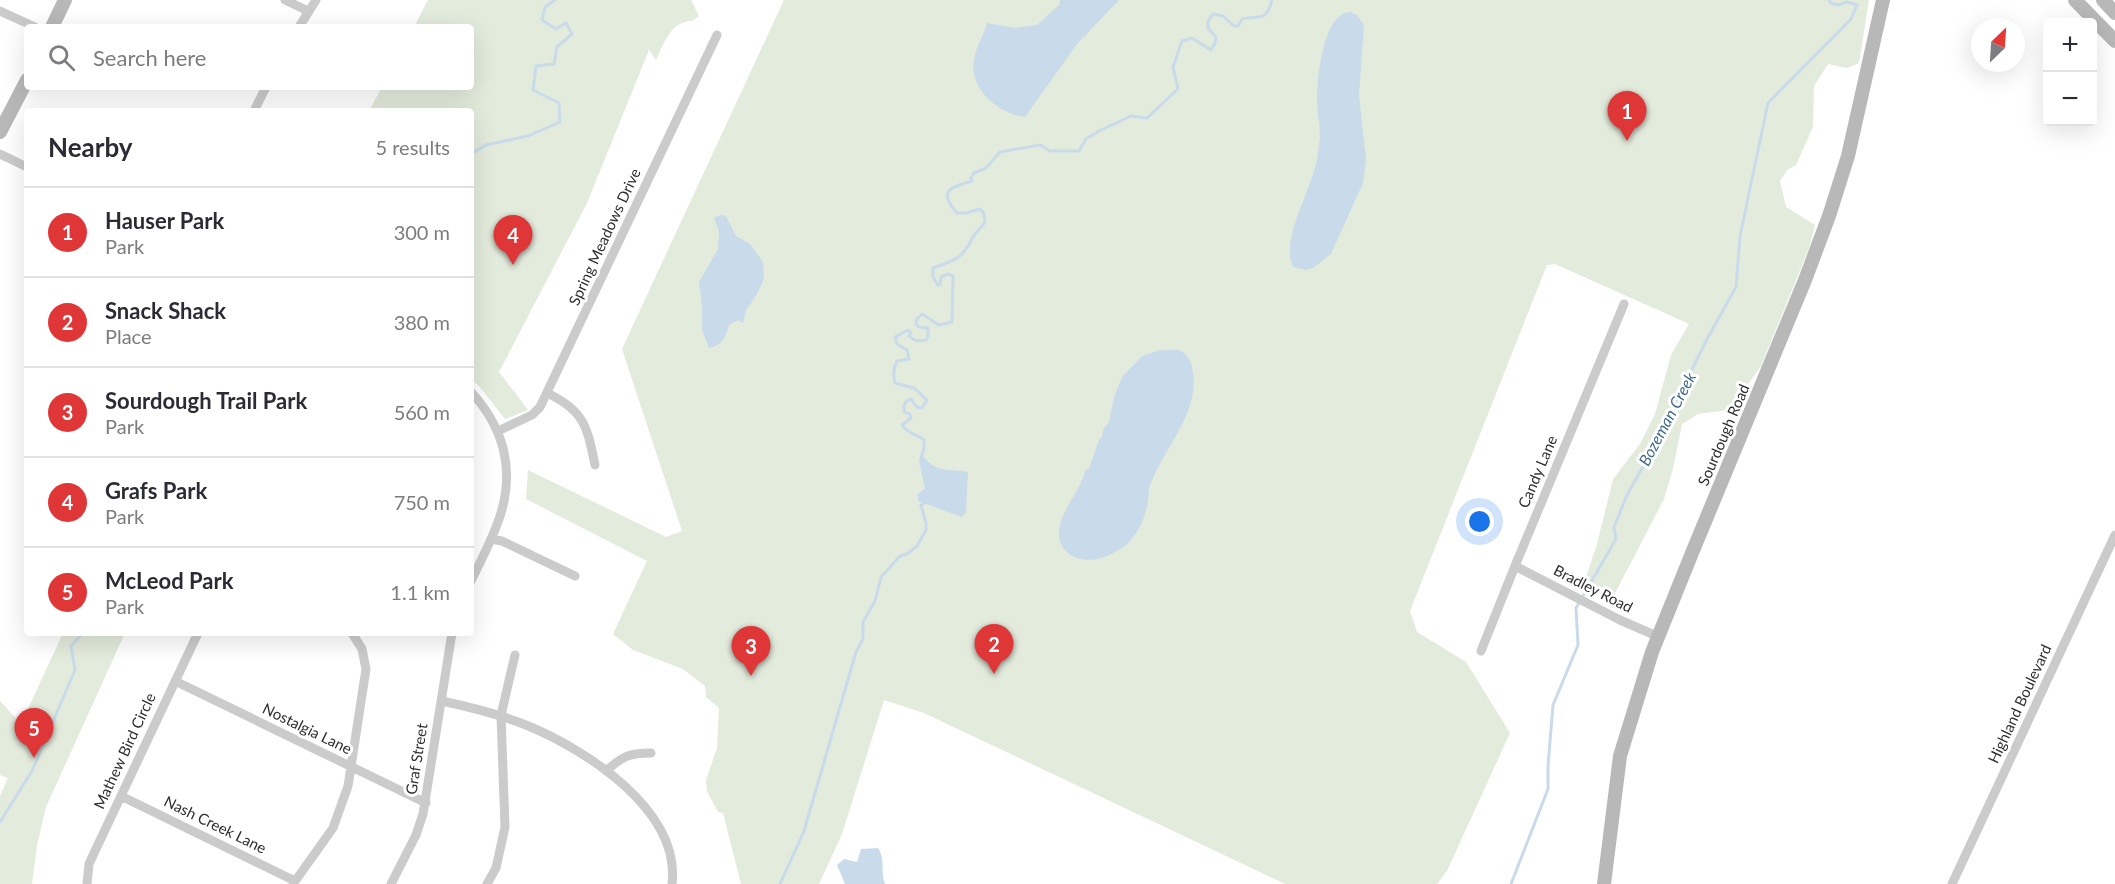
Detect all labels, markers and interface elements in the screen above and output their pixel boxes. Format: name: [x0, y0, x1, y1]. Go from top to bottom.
north arrow: [1971, 18, 2025, 72]
map controls: [2043, 18, 2097, 126]
button: +: [2043, 18, 2097, 72]
search box: [24, 24, 474, 90]
icon: search: [45, 41, 78, 74]
text: Search here: [93, 44, 206, 71]
button: −: [2043, 72, 2097, 126]
pin: 1: [1608, 92, 1646, 141]
text: Nearby: [48, 131, 133, 163]
text: 5 results: [375, 135, 450, 159]
street label: Spring Meadows Drive: [564, 165, 644, 308]
text: Hauser Park: [105, 207, 224, 234]
pin: 4: [494, 216, 532, 265]
text: 1: [62, 220, 73, 244]
text: 300 m: [394, 220, 450, 244]
text: Park: [105, 234, 144, 258]
text: Snack Shack: [105, 297, 226, 324]
text: 2: [62, 310, 73, 334]
text: 380 m: [394, 310, 450, 334]
text: Place: [105, 324, 152, 348]
water label: Bozeman Creek: [1634, 369, 1699, 469]
street label: Sourdough Road: [1694, 381, 1753, 488]
text: Sourdough Trail Park: [105, 387, 307, 414]
text: 3: [62, 400, 73, 424]
text: 560 m: [394, 400, 450, 424]
text: Park: [105, 414, 144, 438]
street label: Candy Lane: [1514, 433, 1560, 511]
text: Grafs Park: [105, 477, 207, 504]
text: 4: [62, 490, 73, 514]
text: 750 m: [394, 490, 450, 514]
text: Park: [105, 504, 144, 528]
your location: [1465, 507, 1494, 536]
street label: Bradley Road: [1551, 560, 1636, 616]
text: McLeod Park: [105, 567, 233, 594]
text: 5: [62, 580, 73, 604]
text: 1.1 km: [390, 580, 450, 604]
text: Park: [105, 594, 144, 618]
pin: 2: [974, 624, 1014, 674]
pin: 3: [732, 626, 771, 676]
street label: Highland Boulevard: [1984, 641, 2055, 766]
street label: Mathew Bird Circle: [89, 690, 159, 811]
street label: Nostalgia Lane: [260, 699, 355, 757]
pin: 5: [15, 708, 54, 758]
street label: Graf Street: [402, 721, 431, 796]
street label: Nash Creek Lane: [161, 792, 269, 857]

